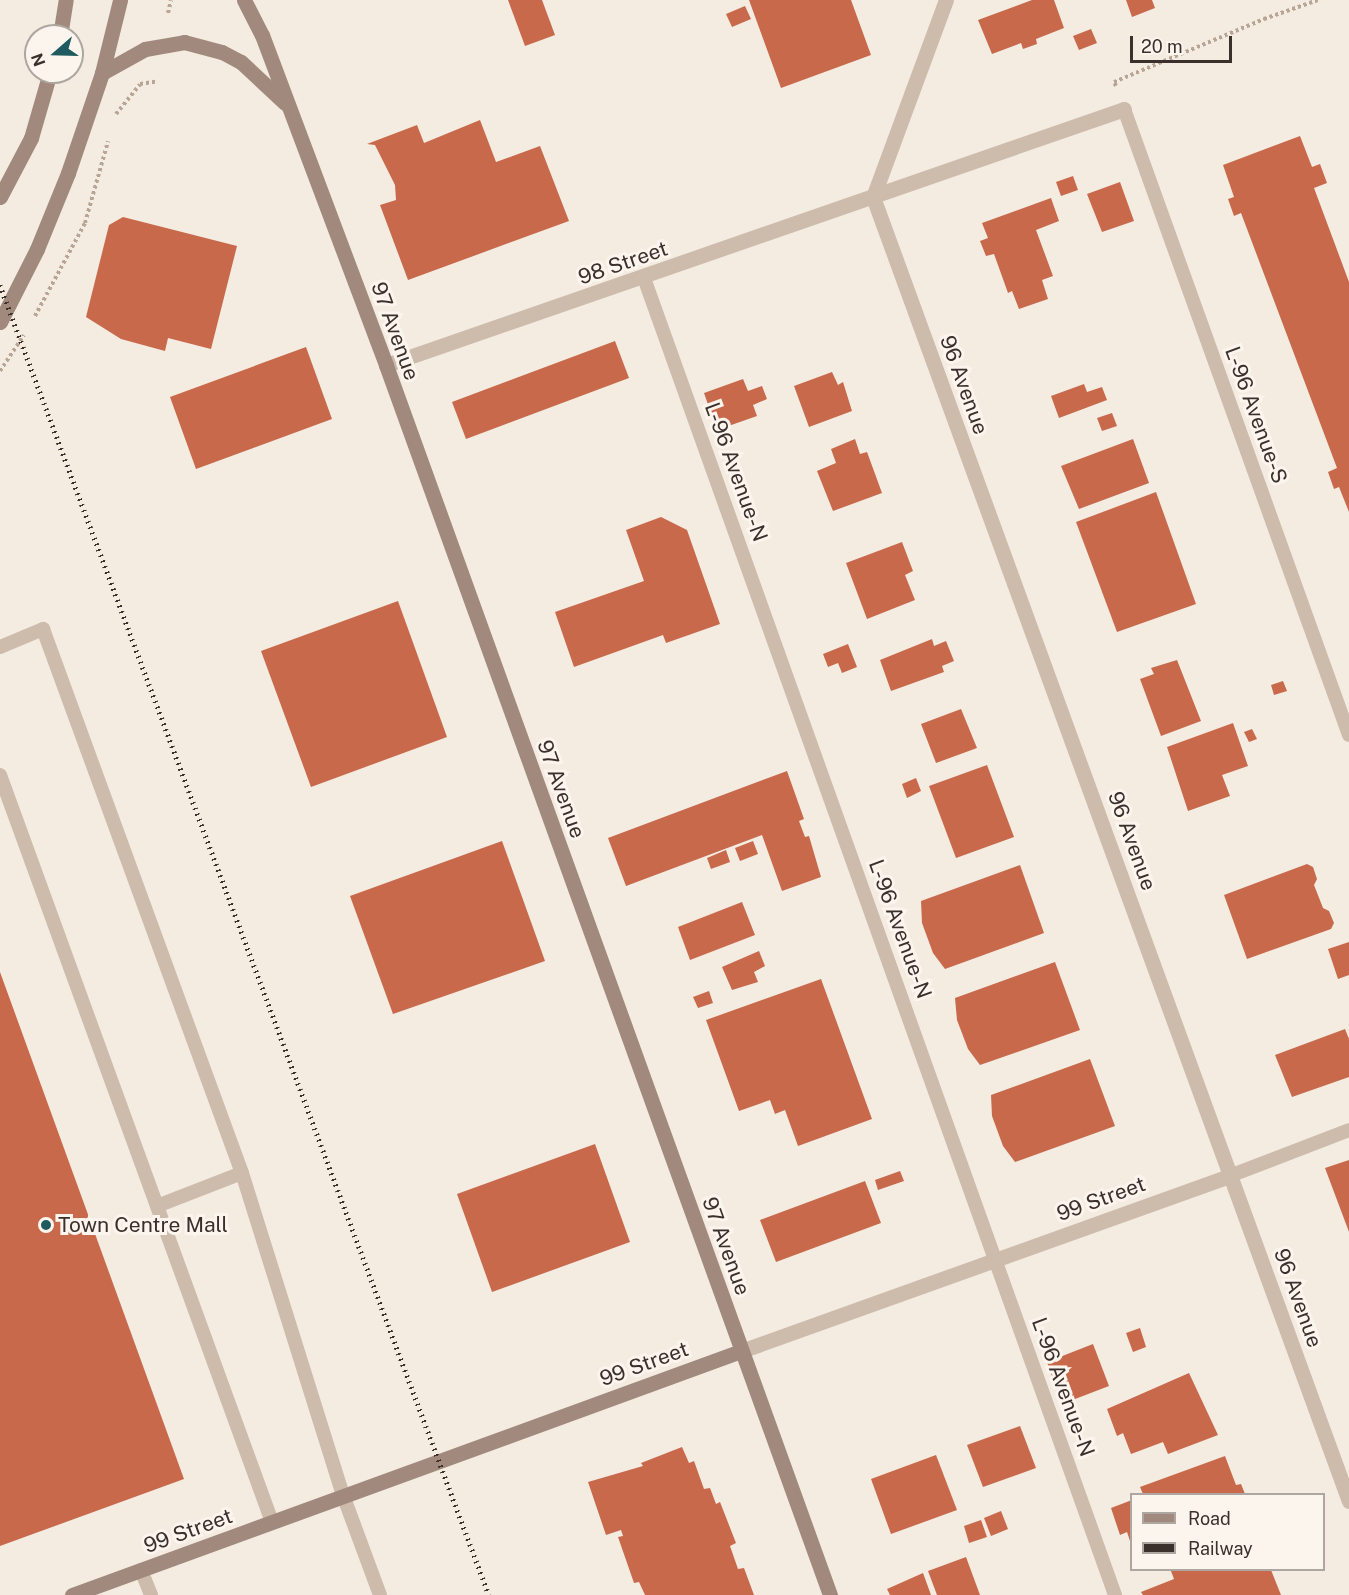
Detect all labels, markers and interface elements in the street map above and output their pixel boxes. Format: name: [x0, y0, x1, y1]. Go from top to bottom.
north arrow: [24, 24, 84, 84]
scale bar: [1133, 24, 1235, 62]
text: 20 m: [1141, 36, 1183, 57]
text: N: [27, 51, 50, 69]
street label: 98 Street: [575, 236, 671, 290]
street label: 97 Avenue: [366, 278, 424, 384]
street label: 96 Avenue: [934, 332, 994, 438]
street label: L-96 Avenue-S: [1220, 343, 1292, 487]
street label: L-96 Avenue-N: [699, 399, 773, 545]
street label: 97 Avenue: [532, 736, 590, 842]
street label: 96 Avenue: [1102, 788, 1162, 894]
street label: L-96 Avenue-N: [863, 856, 937, 1002]
street label: 99 Street: [1053, 1171, 1149, 1227]
street label: 97 Avenue: [697, 1193, 755, 1299]
place label: Town Centre Mall: [58, 1212, 228, 1238]
marker: Town Centre Mall: [39, 1218, 53, 1232]
street label: 96 Avenue: [1268, 1245, 1328, 1351]
street label: L-96 Avenue-N: [1026, 1314, 1100, 1460]
street label: 99 Street: [596, 1336, 692, 1392]
legend: [1130, 1493, 1325, 1571]
street label: 99 Street: [140, 1503, 236, 1559]
text: Road: [1188, 1508, 1231, 1529]
text: Railway: [1188, 1538, 1253, 1559]

